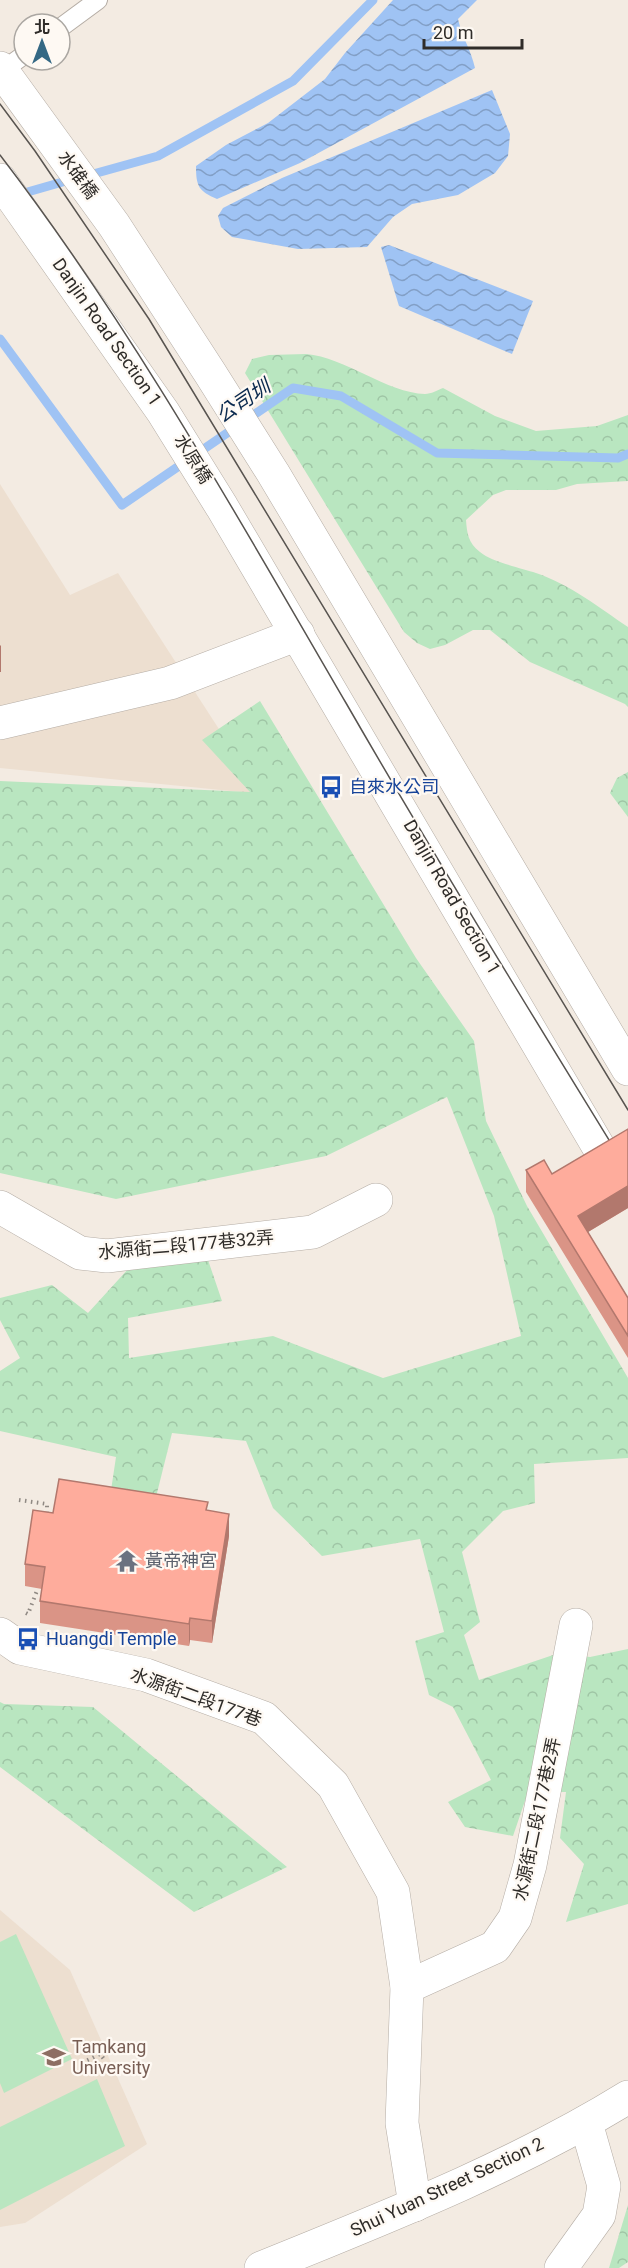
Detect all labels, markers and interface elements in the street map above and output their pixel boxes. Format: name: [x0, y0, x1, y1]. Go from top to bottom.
north arrow: [12, 12, 72, 72]
scale bar: [424, 12, 522, 50]
text: 北: [34, 18, 50, 37]
text: 20 m: [433, 22, 473, 43]
street label: 水碓橋: [54, 147, 103, 203]
street label: Danjin Road Section 1: [49, 254, 166, 409]
water label: 公司圳: [211, 373, 277, 428]
street label: 水原橋: [170, 430, 217, 487]
bus stop icon: 自來水公司: [318, 774, 344, 800]
place label: 自來水公司: [349, 776, 439, 797]
street label: Danjin Road Section 1: [400, 816, 505, 978]
street label: 水源街二段177巷32弄: [97, 1226, 275, 1263]
temple icon: 黃帝神宮: [114, 1548, 140, 1574]
place label: 黃帝神宮: [145, 1550, 217, 1571]
bus stop icon: Huangdi Temple: [15, 1626, 41, 1652]
place label: Huangdi Temple: [46, 1628, 176, 1649]
street label: 水源街二段177巷: [128, 1663, 265, 1730]
street label: 水源街二段177巷2弄: [509, 1735, 564, 1902]
place label: Tamkang University: [72, 2036, 151, 2078]
school or university icon: Tamkang University: [41, 2044, 67, 2070]
street label: Shui Yuan Street Section 2: [347, 2133, 547, 2241]

